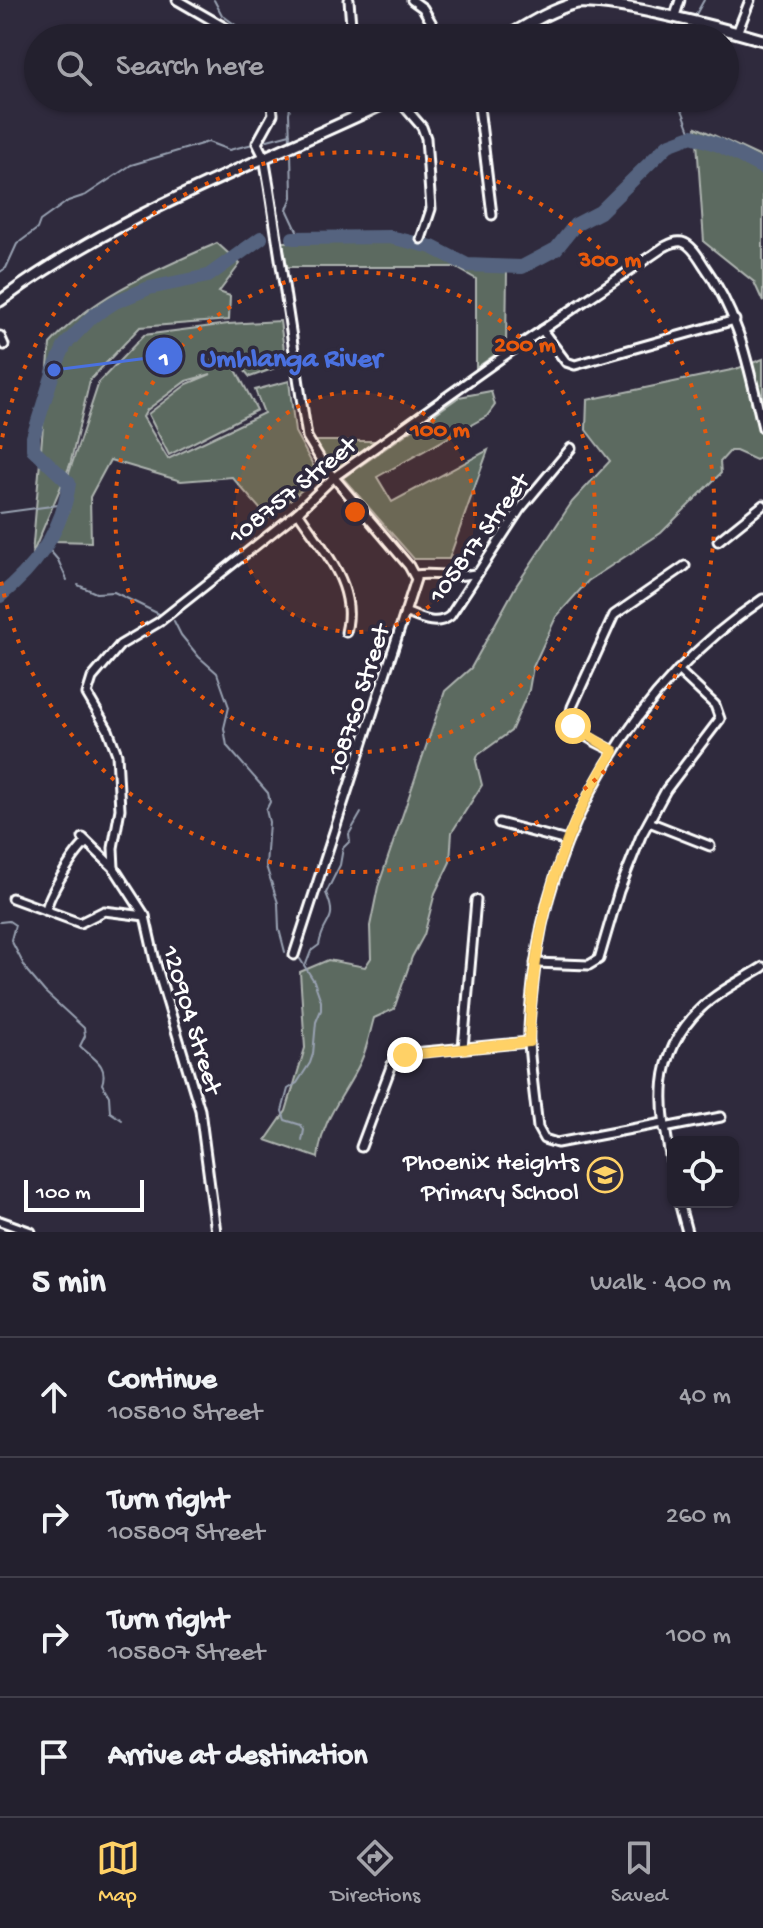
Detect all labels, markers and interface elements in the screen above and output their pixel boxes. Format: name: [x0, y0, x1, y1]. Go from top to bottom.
search box: [24, 24, 739, 112]
icon: search: [52, 46, 96, 90]
text: Search here: [116, 51, 264, 86]
text: 300 m: [578, 247, 641, 276]
callout: Umhlanga River: [144, 330, 398, 382]
text: 200 m: [494, 332, 556, 361]
text: Umhlanga River: [200, 344, 385, 377]
text: 1: [158, 346, 169, 375]
text: 100 m: [409, 417, 470, 446]
street label: 108757 Street: [223, 430, 366, 554]
street label: 105817 Street: [423, 467, 539, 611]
centre of rings: [341, 498, 369, 526]
street label: 108760 Street: [321, 619, 400, 781]
route start: [555, 708, 591, 744]
street label: 120904 Street: [152, 941, 228, 1101]
route end: [387, 1037, 423, 1073]
map controls: [667, 1136, 739, 1208]
button: locate: [667, 1136, 739, 1208]
place label: Phoenix Heights Primary School: [402, 1149, 580, 1210]
school or university icon: Phoenix Heights Primary School: [586, 1156, 624, 1194]
scale bar: [24, 1176, 144, 1212]
text: 100 m: [36, 1181, 91, 1207]
text: 5 min: [32, 1264, 106, 1304]
text: Walk · 400 m: [590, 1269, 731, 1300]
text: Continue: [108, 1364, 217, 1399]
icon: ahead: [32, 1375, 76, 1419]
text: 40 m: [679, 1382, 731, 1413]
text: 105810 Street: [108, 1399, 262, 1430]
text: Turn right: [108, 1484, 228, 1519]
icon: right: [32, 1495, 76, 1539]
text: 260 m: [666, 1502, 731, 1533]
text: 105809 Street: [108, 1519, 264, 1550]
text: Turn right: [108, 1604, 228, 1639]
icon: right: [32, 1615, 76, 1659]
text: 100 m: [666, 1622, 731, 1653]
text: 105807 Street: [108, 1639, 265, 1670]
icon: arrive: [32, 1735, 76, 1779]
text: Arrive at destination: [108, 1740, 368, 1775]
tab: Map: [96, 1836, 140, 1910]
tab: Directions: [331, 1836, 420, 1910]
tab: Saved: [611, 1836, 667, 1910]

